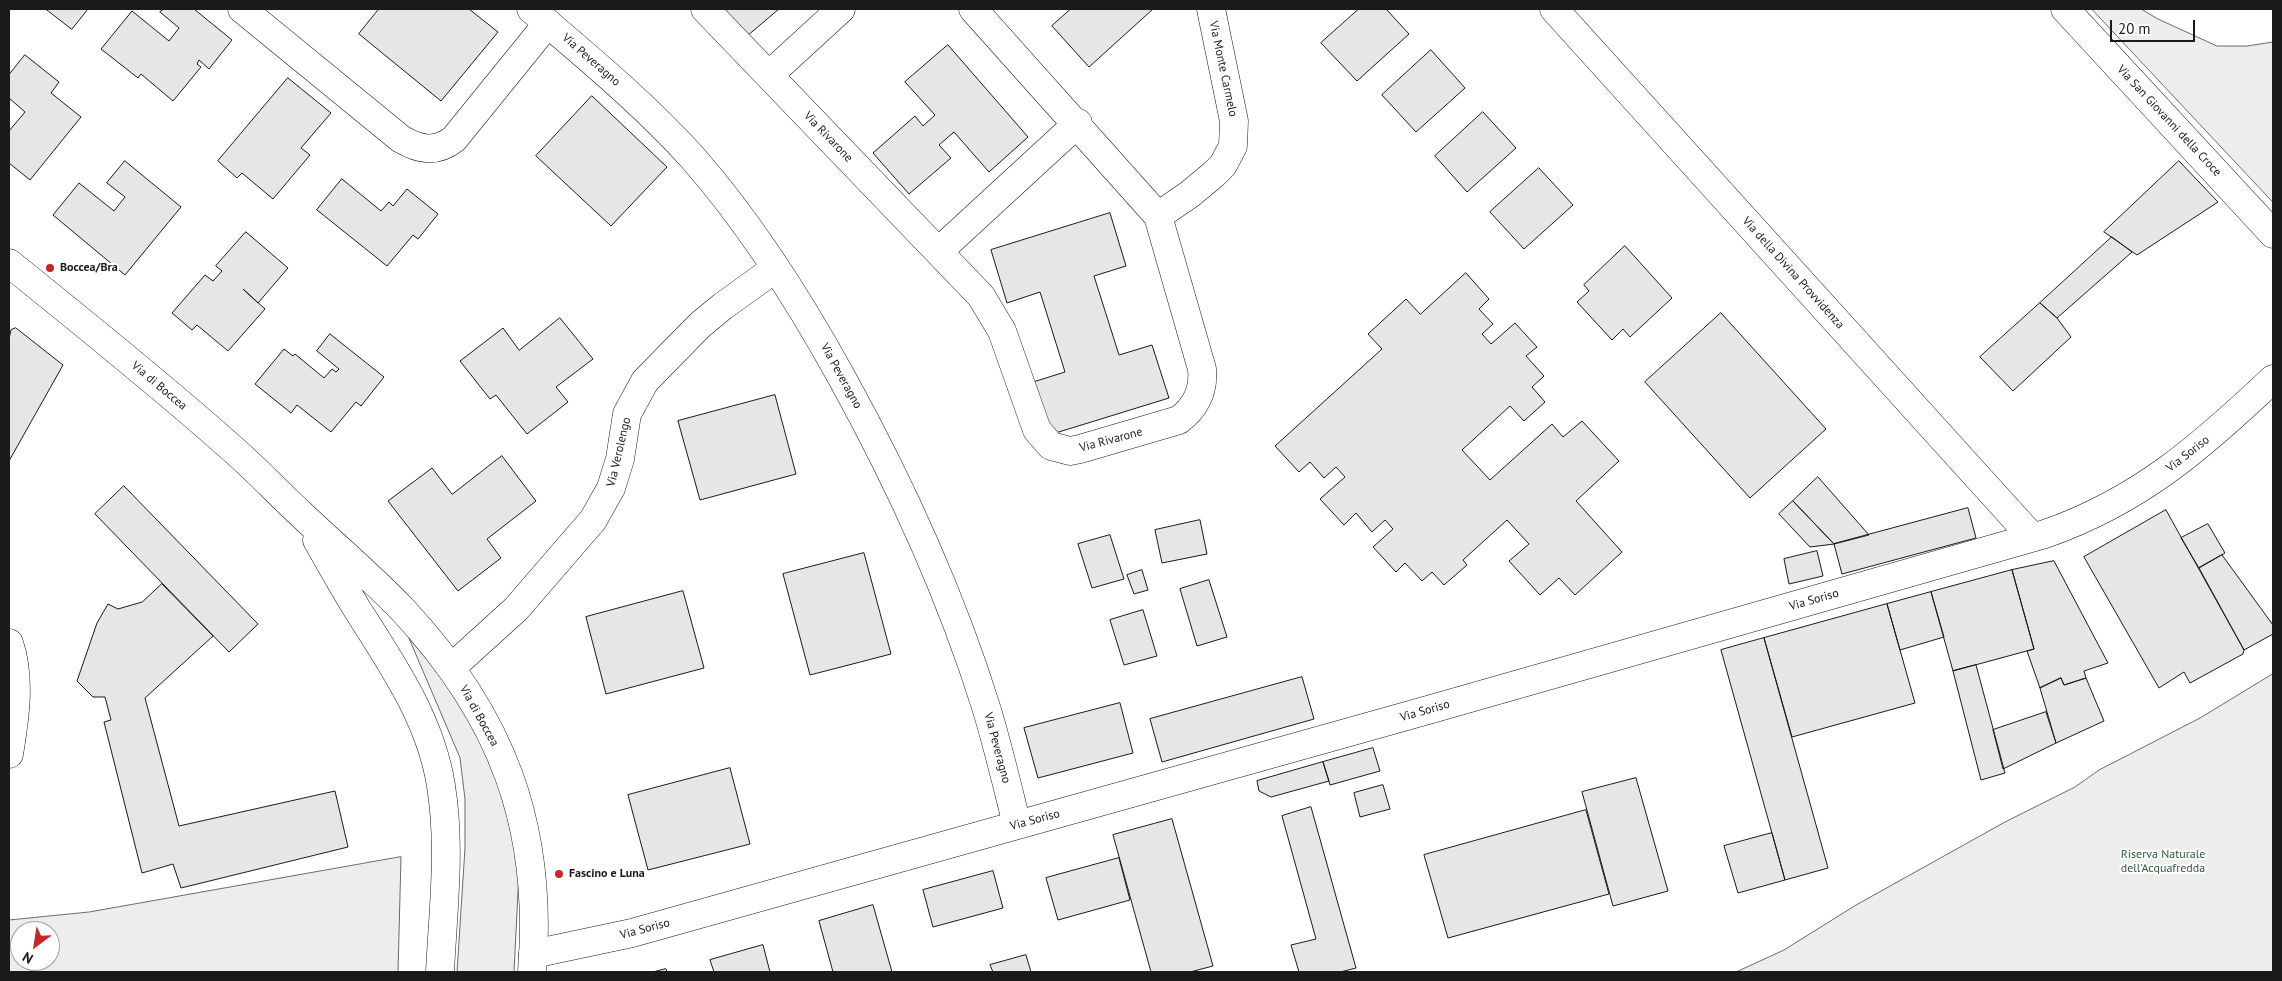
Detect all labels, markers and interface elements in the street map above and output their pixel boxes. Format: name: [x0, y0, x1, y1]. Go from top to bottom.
scale bar: [2112, 10, 2197, 42]
text: 20 m: [2118, 19, 2151, 38]
street label: Via Monte Carmelo: [1206, 20, 1240, 118]
street label: Via Peveragno: [559, 31, 623, 89]
street label: Via San Giovanni della Croce: [2114, 63, 2224, 179]
street label: Via Rivarone: [800, 109, 856, 165]
street label: Via della Divina Provvidenza: [1739, 214, 1847, 332]
place label: Boccea/Bra: [60, 261, 118, 275]
marker: Boccea/Bra: [44, 262, 56, 274]
street label: Via Peveragno: [817, 341, 865, 411]
street label: Via di Boccea: [128, 359, 190, 413]
street label: Via Verolengo: [604, 416, 634, 488]
street label: Via Rivarone: [1078, 425, 1144, 455]
street label: Via Soriso: [2164, 433, 2212, 475]
street label: Via Soriso: [1788, 586, 1840, 614]
street label: Via di Boccea: [456, 683, 502, 749]
street label: Via Soriso: [1399, 697, 1451, 725]
street label: Via Peveragno: [981, 711, 1013, 785]
street label: Via Soriso: [1009, 806, 1061, 834]
park label: Riserva Naturale dell'Acquafredda: [2121, 848, 2205, 876]
place label: Fascino e Luna: [569, 867, 645, 881]
marker: Fascino e Luna: [553, 868, 565, 880]
street label: Via Soriso: [619, 915, 671, 943]
north arrow: [10, 921, 60, 971]
text: N: [19, 948, 36, 968]

